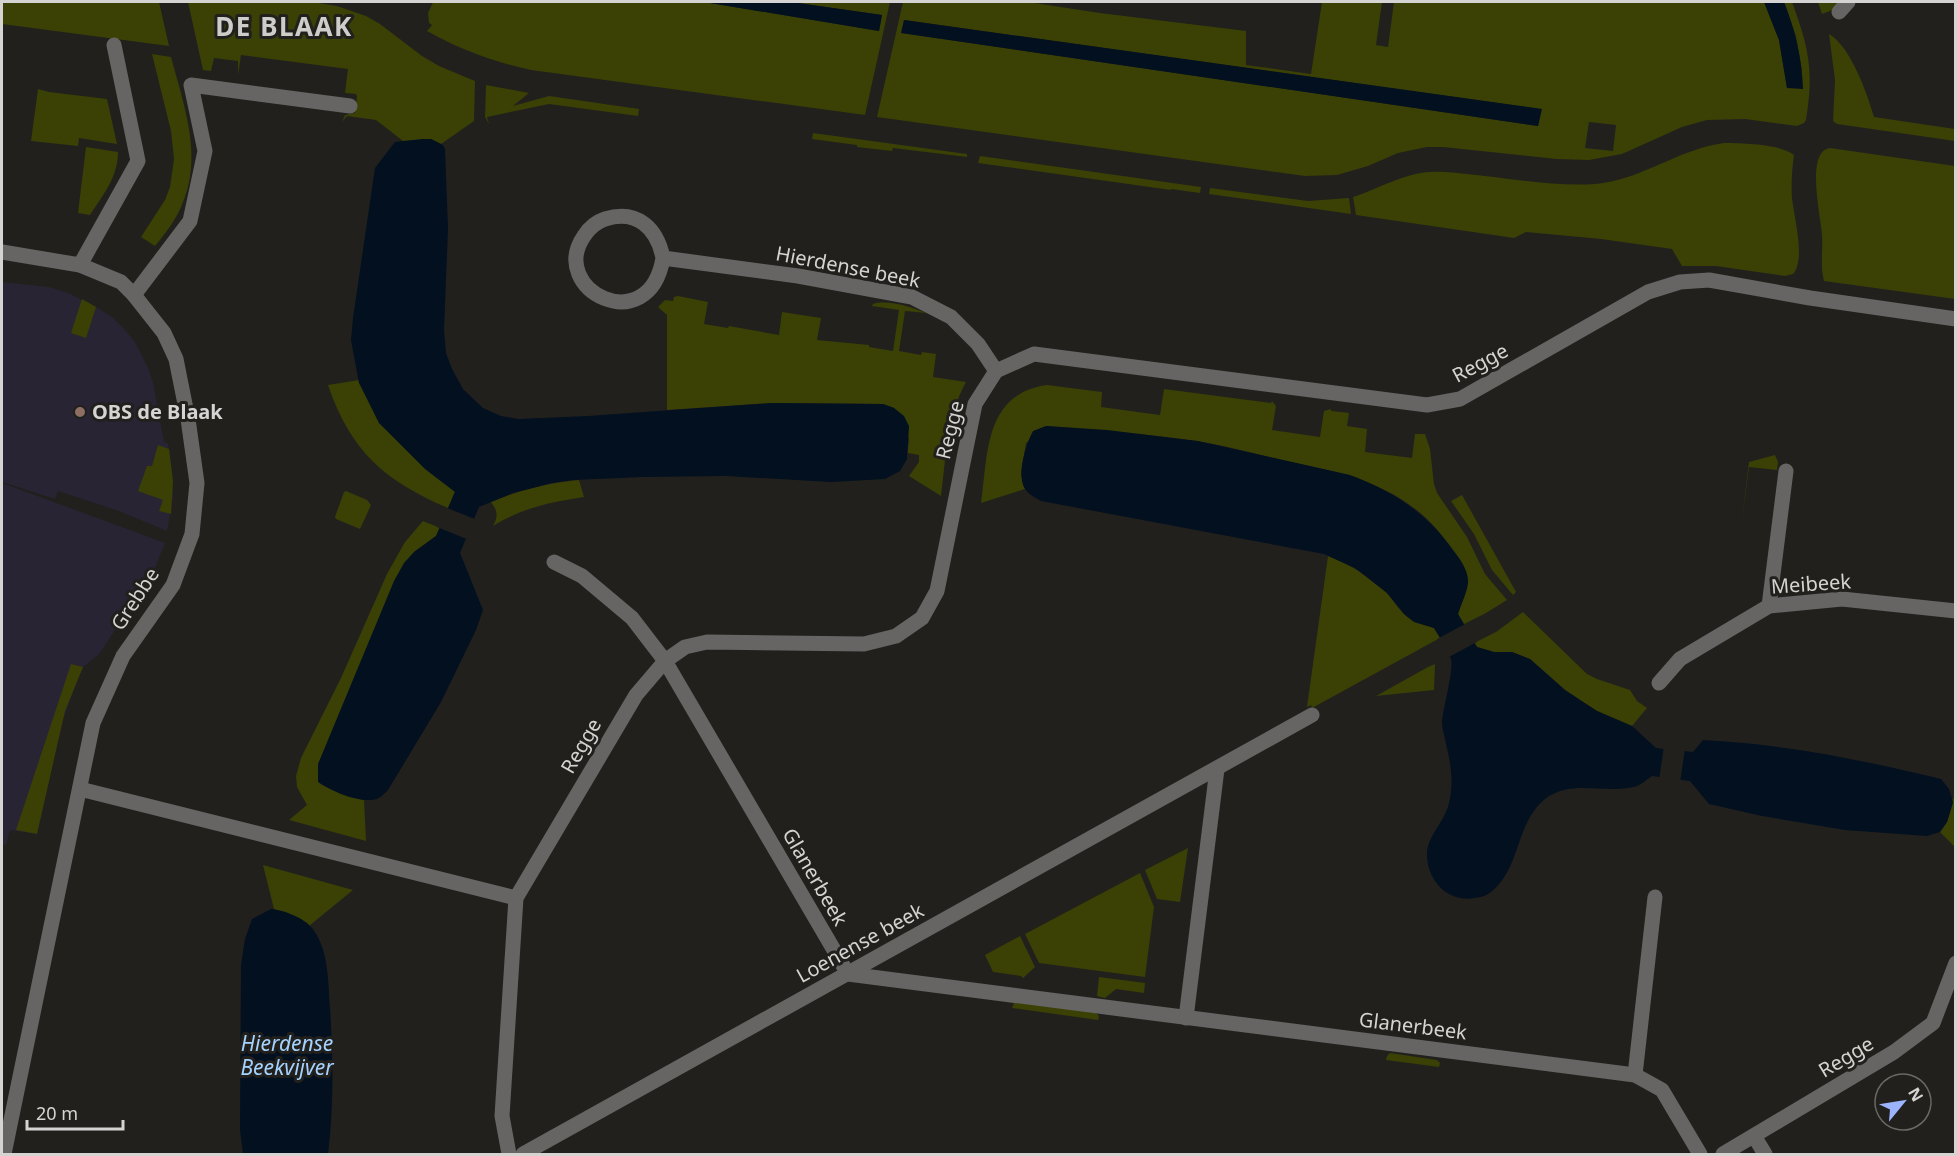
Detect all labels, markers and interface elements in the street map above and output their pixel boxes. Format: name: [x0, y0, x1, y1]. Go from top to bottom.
district label: DE BLAAK: [215, 8, 353, 44]
street label: Hierdense beek: [774, 239, 923, 294]
street label: Regge: [1447, 337, 1512, 388]
place label: OBS de Blaak: [92, 398, 223, 425]
street label: Regge: [929, 398, 970, 462]
marker: OBS de Blaak: [73, 405, 87, 419]
street label: Grebbe: [104, 562, 165, 635]
street label: Meibeek: [1770, 567, 1852, 600]
street label: Regge: [554, 713, 607, 778]
street label: Glanerbeek: [777, 823, 854, 931]
street label: Loenense beek: [791, 896, 928, 989]
street label: Glanerbeek: [1358, 1005, 1469, 1046]
water label: Hierdense Beekvijver: [240, 1029, 335, 1081]
street label: Regge: [1813, 1030, 1878, 1083]
north arrow: [1873, 1072, 1933, 1132]
text: N: [1903, 1083, 1929, 1106]
scale bar: [27, 1093, 123, 1131]
text: 20 m: [36, 1101, 78, 1125]

